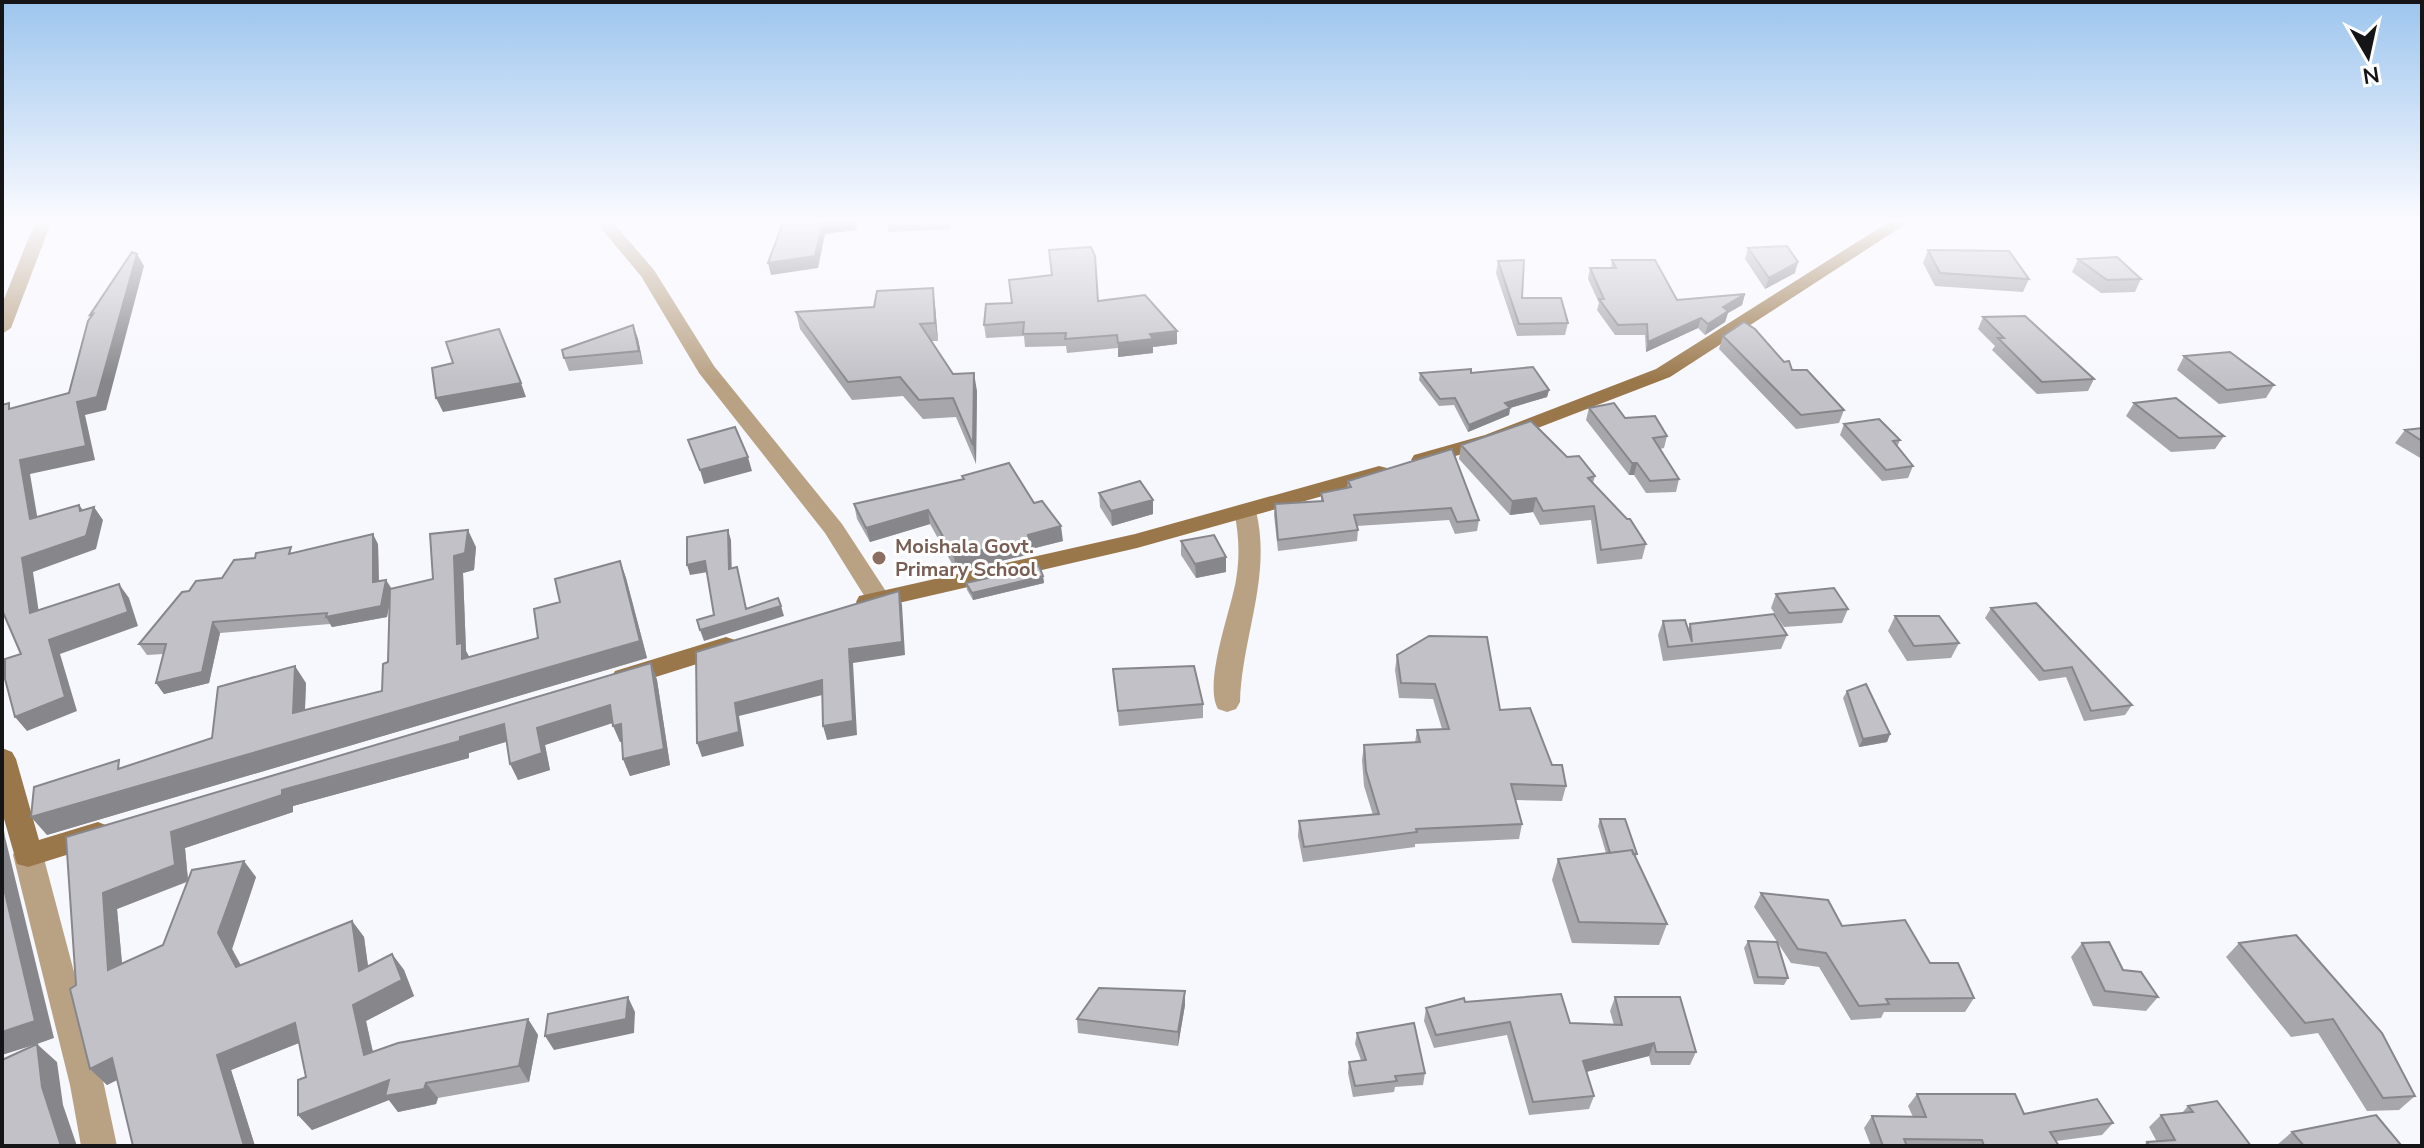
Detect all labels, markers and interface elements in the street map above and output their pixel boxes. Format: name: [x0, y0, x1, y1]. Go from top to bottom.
north arrow: [2328, 16, 2408, 96]
text: N: [2360, 59, 2381, 91]
place label: Moishala Govt. Primary School: [895, 533, 1037, 583]
marker: Moishala Govt. Primary School: [870, 549, 888, 567]

